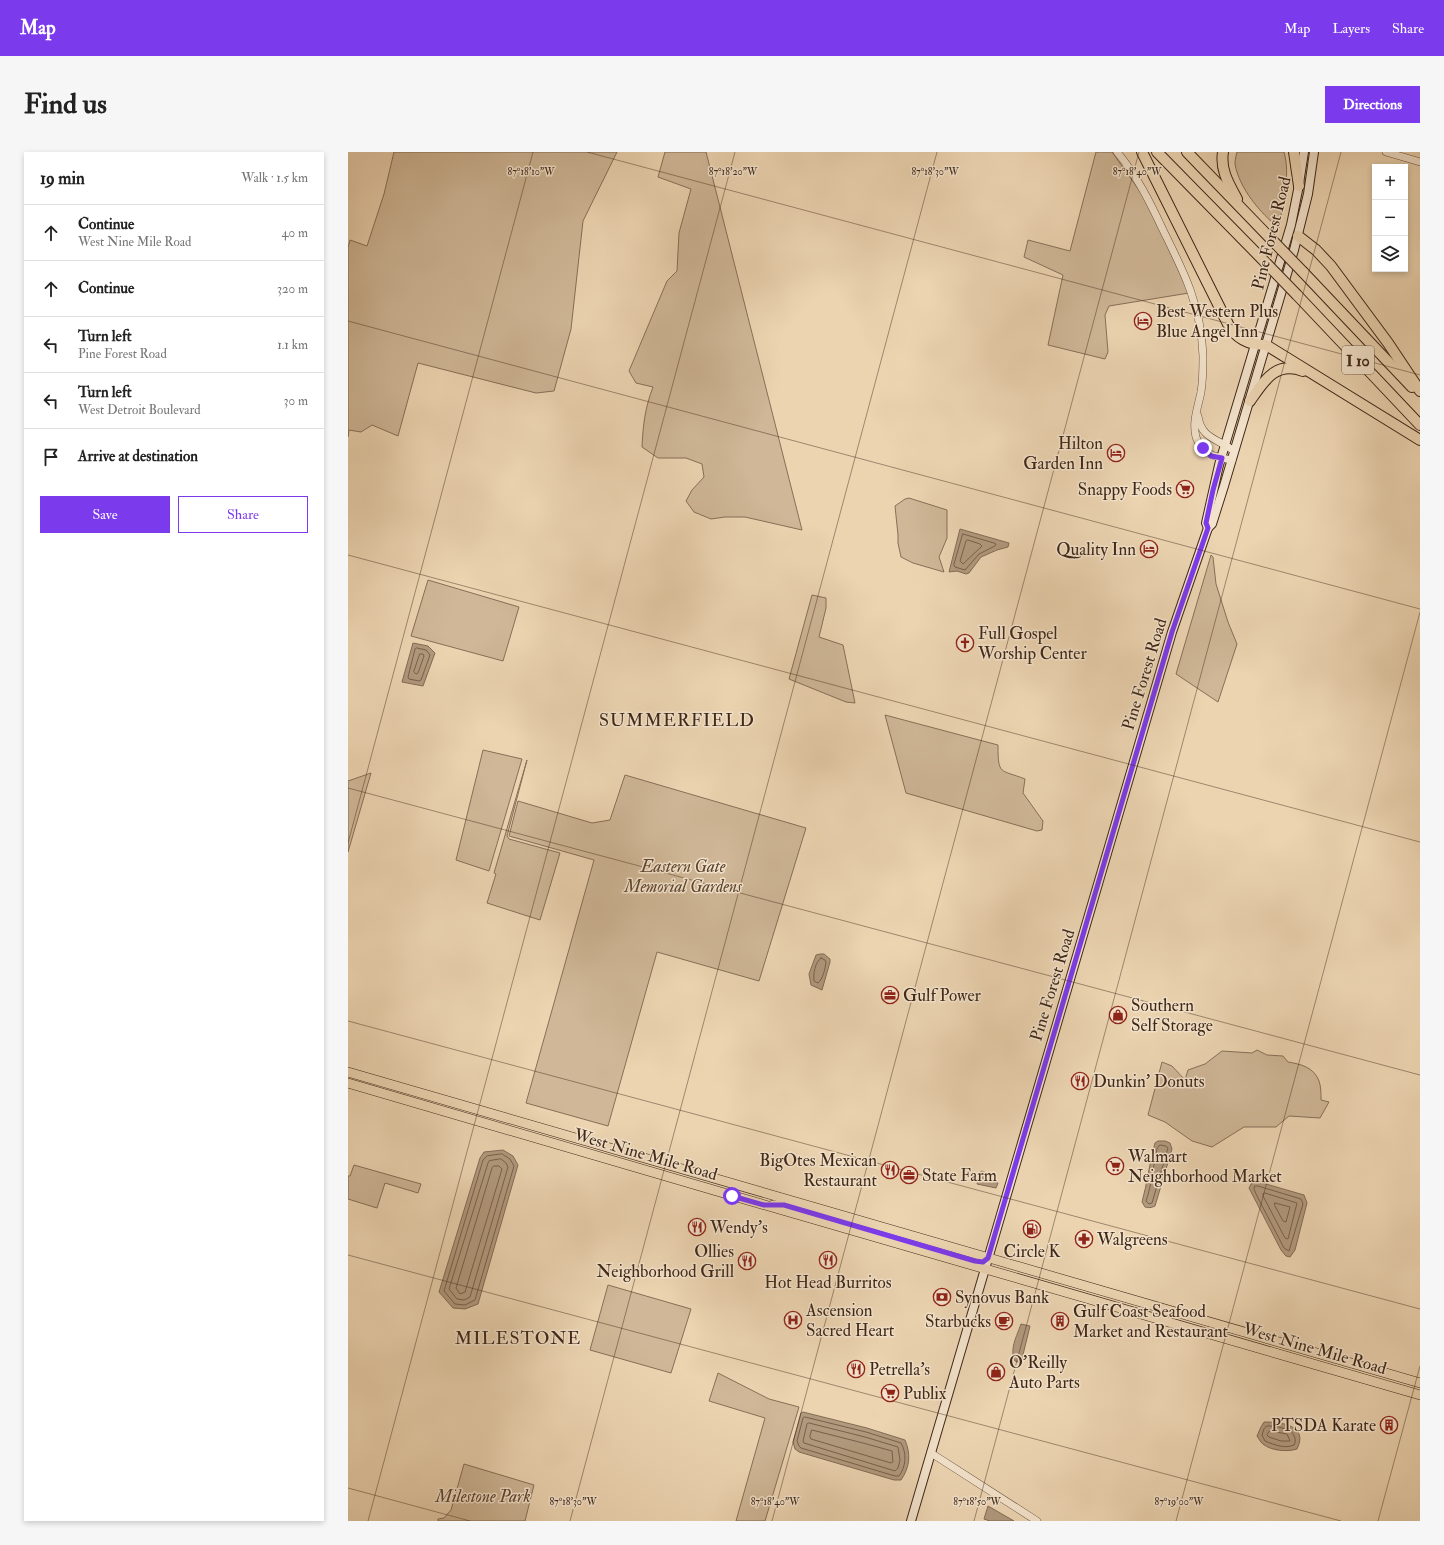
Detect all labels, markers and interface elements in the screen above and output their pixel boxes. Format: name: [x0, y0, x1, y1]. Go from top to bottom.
text: Map: [20, 16, 56, 40]
text: Map: [1284, 20, 1310, 37]
text: Layers: [1332, 20, 1370, 37]
text: Share: [1392, 20, 1424, 37]
button: Directions: [1325, 86, 1420, 123]
text: Find us: [24, 87, 107, 122]
map controls: [1372, 164, 1408, 272]
button: +: [1372, 164, 1408, 200]
text: 87°18'10"W: [508, 166, 555, 178]
text: 87°18'20"W: [709, 166, 758, 178]
text: 87°18'30"W: [911, 166, 959, 178]
text: 87°18'40"W: [1113, 166, 1162, 178]
text: 19 min: [40, 168, 85, 189]
text: Walk · 1.5 km: [241, 170, 308, 186]
street label: Pine Forest Road: [1247, 174, 1296, 292]
button: −: [1372, 200, 1408, 236]
text: Continue: [78, 215, 134, 234]
icon: ahead: [40, 222, 62, 244]
text: 40 m: [282, 225, 308, 241]
text: West Nine Mile Road: [78, 234, 191, 250]
button: layers: [1372, 236, 1408, 272]
icon: ahead: [40, 278, 62, 300]
text: Continue: [78, 279, 134, 298]
text: 320 m: [277, 281, 308, 297]
place label: Best Western Plus Blue Angel Inn: [1156, 301, 1278, 342]
hotel icon: Best Western Plus Blue Angel Inn: [1133, 311, 1153, 331]
text: Turn left: [78, 327, 132, 346]
icon: left: [40, 334, 62, 356]
text: 1.1 km: [277, 337, 308, 353]
text: Pine Forest Road: [78, 346, 167, 362]
road number: I 10: [1342, 346, 1374, 374]
text: Turn left: [78, 383, 132, 402]
icon: left: [40, 390, 62, 412]
text: 30 m: [284, 393, 308, 409]
text: West Detroit Boulevard: [78, 402, 201, 418]
place label: Hilton Garden Inn: [1023, 433, 1103, 474]
route end: [1194, 439, 1212, 457]
hotel icon: Hilton Garden Inn: [1106, 443, 1126, 463]
icon: arrive: [40, 446, 62, 468]
text: Arrive at destination: [78, 447, 198, 466]
place label: Snappy Foods: [1078, 479, 1172, 501]
supermarket icon: Snappy Foods: [1175, 479, 1195, 499]
button: Save: [40, 496, 170, 533]
button: Share: [178, 496, 308, 533]
place label: Quality Inn: [1056, 539, 1136, 561]
hotel icon: Quality Inn: [1139, 539, 1159, 559]
street label: Pine Forest Road: [1117, 615, 1172, 733]
place label: Full Gospel Worship Center: [977, 623, 1087, 665]
church icon: Full Gospel Worship Center: [955, 633, 975, 653]
district label: SUMMERFIELD: [599, 709, 755, 732]
park label: Eastern Gate Memorial Gardens: [623, 856, 742, 897]
street label: Pine Forest Road: [1025, 926, 1080, 1044]
office icon: Gulf Power: [880, 985, 900, 1005]
place label: Gulf Power: [903, 985, 982, 1006]
place label: Southern Self Storage: [1131, 995, 1213, 1036]
shop icon: Southern Self Storage: [1108, 1005, 1128, 1025]
restaurant icon: Dunkin' Donuts: [1070, 1071, 1090, 1091]
place label: Dunkin' Donuts: [1093, 1071, 1205, 1092]
street label: West Nine Mile Road: [571, 1124, 721, 1185]
place label: Walmart Neighborhood Market: [1127, 1146, 1282, 1187]
place label: BigOtes Mexican Restaurant: [759, 1150, 877, 1191]
supermarket icon: Walmart Neighborhood Market: [1105, 1156, 1125, 1176]
restaurant icon: BigOtes Mexican Restaurant: [880, 1160, 900, 1180]
office icon: State Farm: [899, 1165, 919, 1185]
place label: State Farm: [922, 1165, 997, 1186]
route start: [723, 1187, 741, 1205]
restaurant icon: Wendy's: [687, 1217, 707, 1237]
place label: Wendy's: [709, 1217, 768, 1239]
fuel station icon: Circle K: [1022, 1219, 1042, 1239]
pharmacy icon: Walgreens: [1074, 1229, 1094, 1249]
place label: Walgreens: [1096, 1229, 1168, 1250]
place label: Ollies Neighborhood Grill: [596, 1241, 735, 1282]
place label: Circle K: [1004, 1241, 1062, 1262]
restaurant icon: Hot Head Burritos: [818, 1250, 838, 1270]
restaurant icon: Ollies Neighborhood Grill: [737, 1251, 757, 1271]
place label: Hot Head Burritos: [764, 1272, 892, 1293]
bank icon: Synovus Bank: [932, 1287, 952, 1307]
place label: Synovus Bank: [955, 1287, 1049, 1309]
place label: Ascension Sacred Heart: [805, 1300, 895, 1341]
place label: Gulf Coast Seafood Market and Restaurant: [1073, 1301, 1229, 1342]
hospital icon: Ascension Sacred Heart: [783, 1310, 803, 1330]
place label: Starbucks: [925, 1311, 991, 1332]
cafe icon: Starbucks: [994, 1311, 1014, 1331]
building icon: Gulf Coast Seafood Market and Restaurant: [1050, 1311, 1070, 1331]
street label: West Nine Mile Road: [1240, 1318, 1390, 1379]
district label: MILESTONE: [455, 1327, 581, 1350]
place label: O'Reilly Auto Parts: [1008, 1352, 1080, 1393]
restaurant icon: Petrella's: [846, 1359, 866, 1379]
place label: Petrella's: [869, 1359, 930, 1380]
shop icon: O'Reilly Auto Parts: [986, 1362, 1006, 1382]
supermarket icon: Publix: [880, 1383, 900, 1403]
place label: Publix: [903, 1383, 947, 1404]
place label: PTSDA Karate: [1271, 1415, 1376, 1436]
building icon: PTSDA Karate: [1379, 1415, 1399, 1435]
park label: Milestone Park: [435, 1486, 530, 1507]
text: 87°18'30"W: [549, 1496, 597, 1508]
text: 87°18'40"W: [751, 1496, 800, 1508]
text: 87°18'50"W: [953, 1496, 1002, 1508]
text: 87°19'00"W: [1155, 1496, 1204, 1508]

